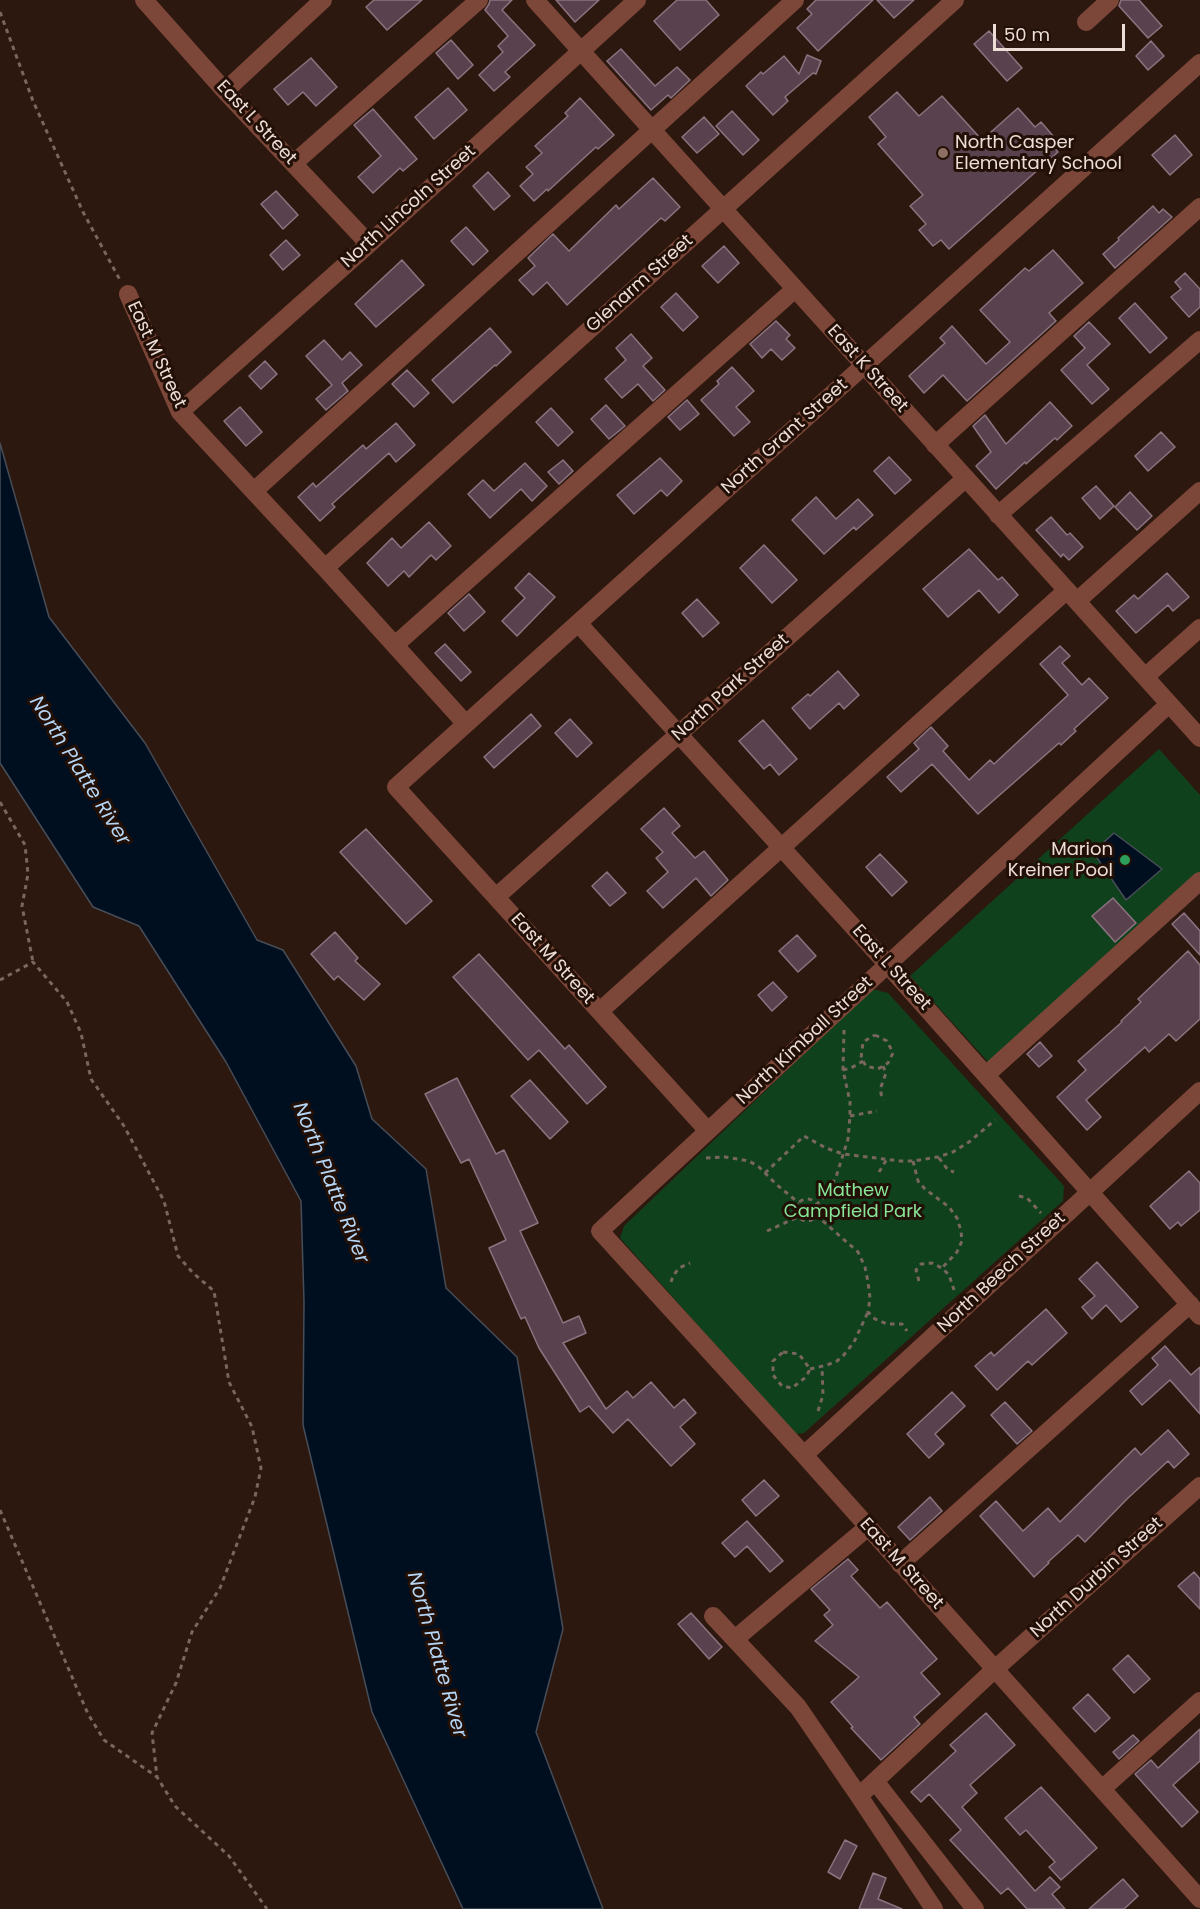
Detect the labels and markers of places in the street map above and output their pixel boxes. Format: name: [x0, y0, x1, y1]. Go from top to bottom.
place label: North Casper Elementary School: [955, 132, 1122, 174]
marker: North Casper Elementary School: [936, 146, 950, 160]
place label: Marion Kreiner Pool: [1008, 839, 1113, 882]
marker: Marion Kreiner Pool: [1118, 853, 1132, 867]

